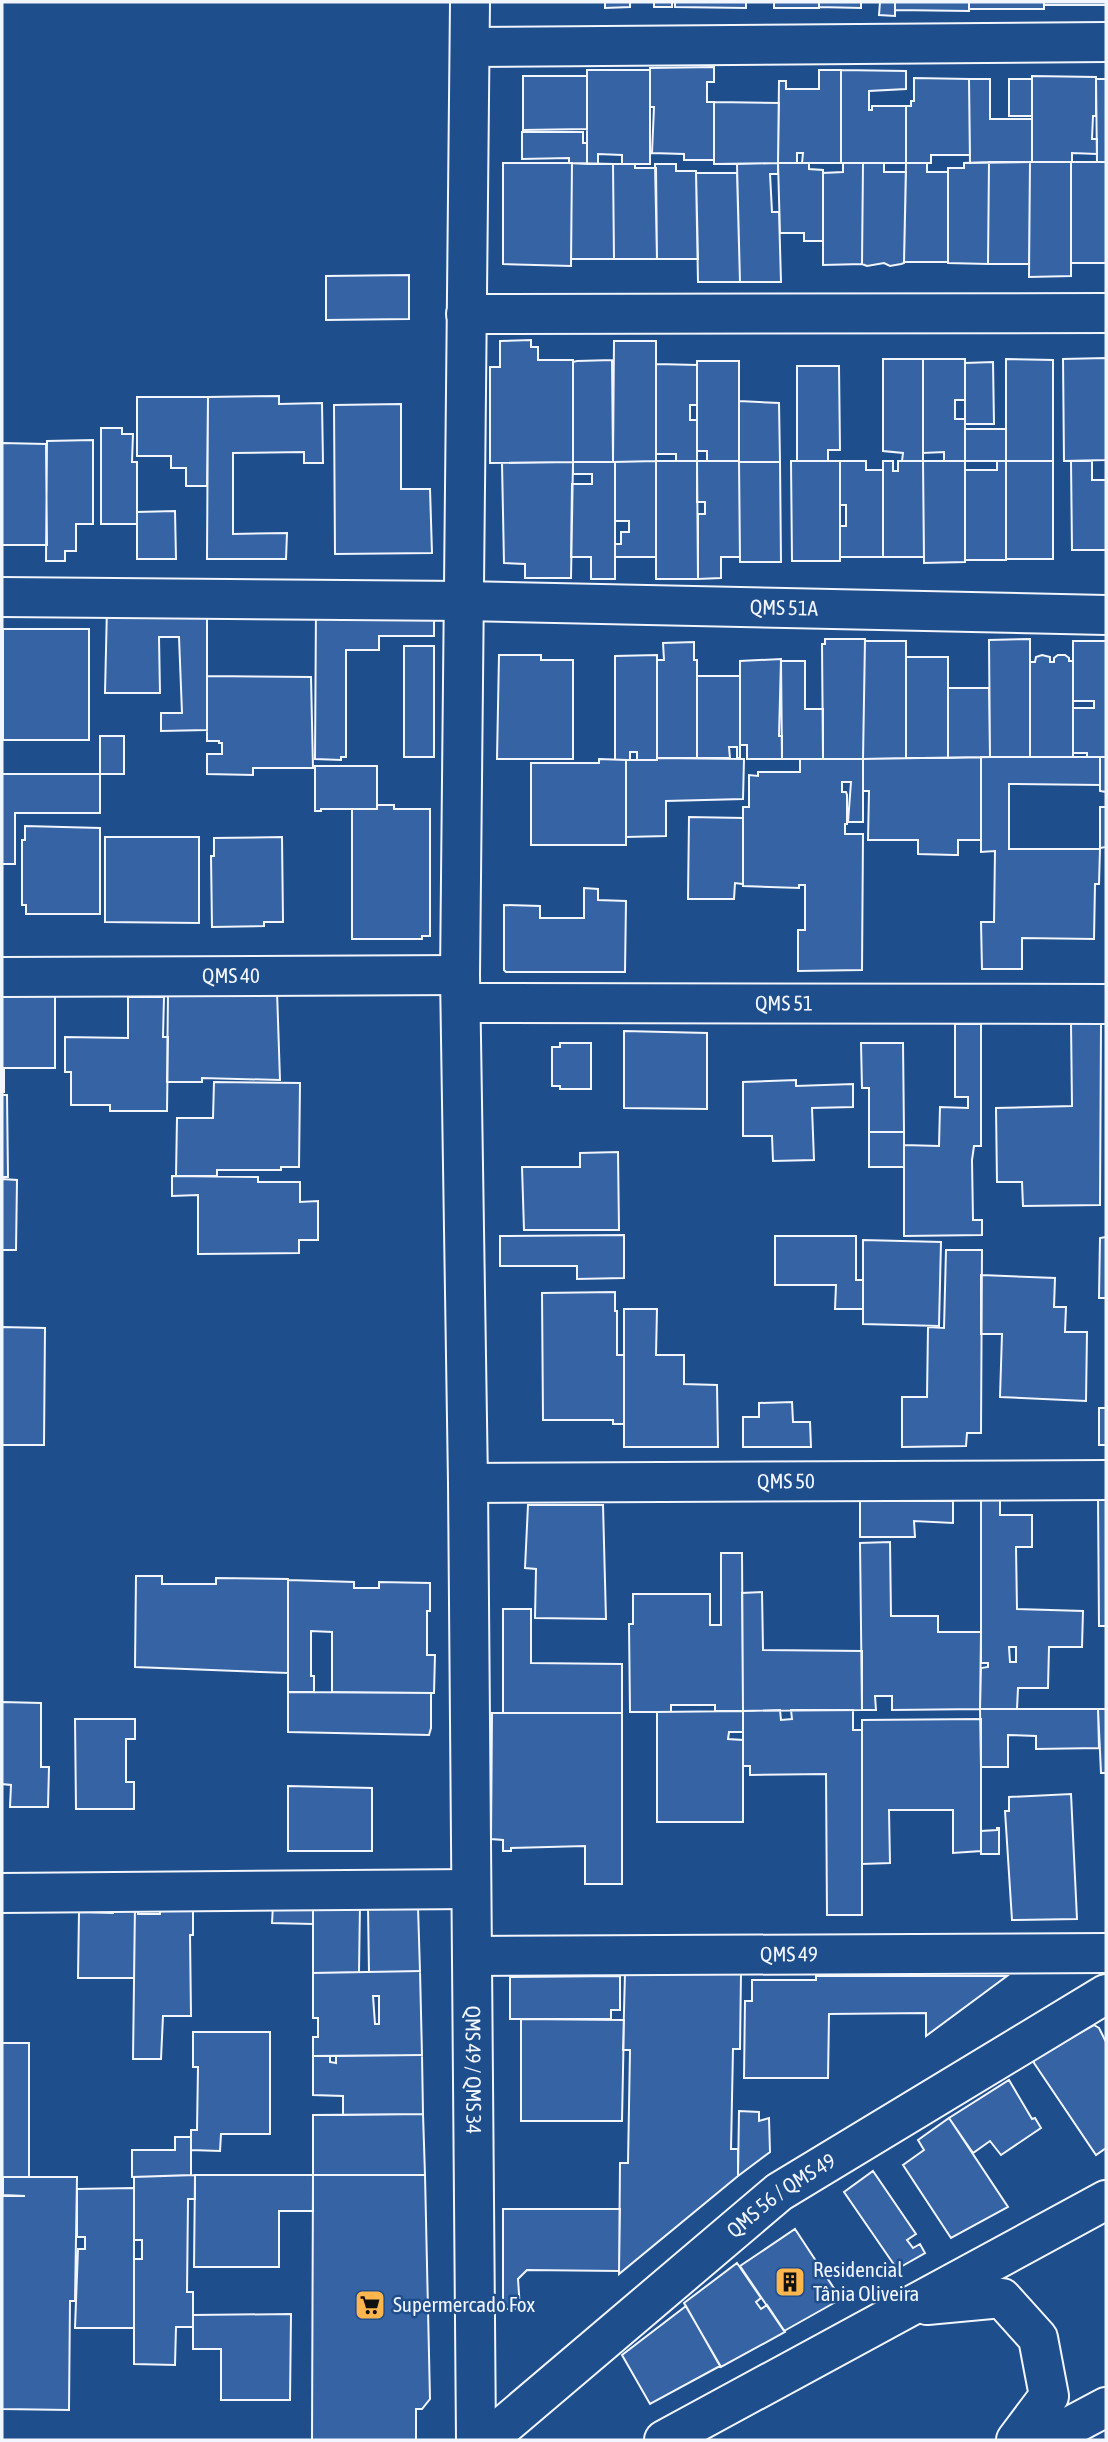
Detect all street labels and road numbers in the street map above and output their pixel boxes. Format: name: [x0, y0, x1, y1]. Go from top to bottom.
street label: QMS 51A: [750, 594, 819, 620]
street label: QMS 40: [202, 963, 260, 987]
street label: QMS 51: [755, 990, 813, 1015]
street label: QMS 50: [757, 1468, 815, 1493]
street label: QMS 49: [760, 1941, 818, 1966]
street label: QMS 49 / QMS 34: [461, 2006, 486, 2134]
street label: QMS 56 / QMS 49: [722, 2148, 840, 2242]

